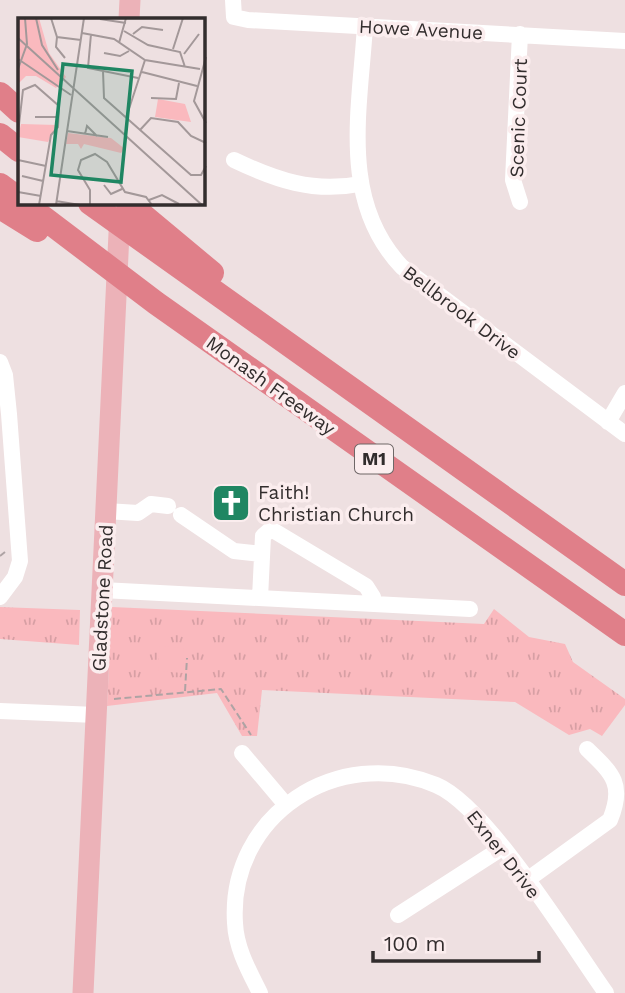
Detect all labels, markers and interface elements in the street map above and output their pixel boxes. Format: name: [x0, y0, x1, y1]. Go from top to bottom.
street label: Howe Avenue: [358, 15, 484, 44]
inset map: [18, 18, 205, 205]
street label: Scenic Court: [505, 58, 532, 178]
street label: Bellbrook Drive: [398, 261, 525, 364]
street label: Monash Freeway: [202, 331, 340, 440]
road number: M1: [355, 444, 393, 474]
place label: Faith! Christian Church: [258, 481, 414, 526]
church icon: Faith! Christian Church: [210, 482, 252, 524]
street label: Gladstone Road: [87, 524, 118, 672]
street label: Exner Drive: [462, 805, 545, 903]
scale bar: [373, 920, 539, 964]
text: 100 m: [384, 931, 446, 956]

